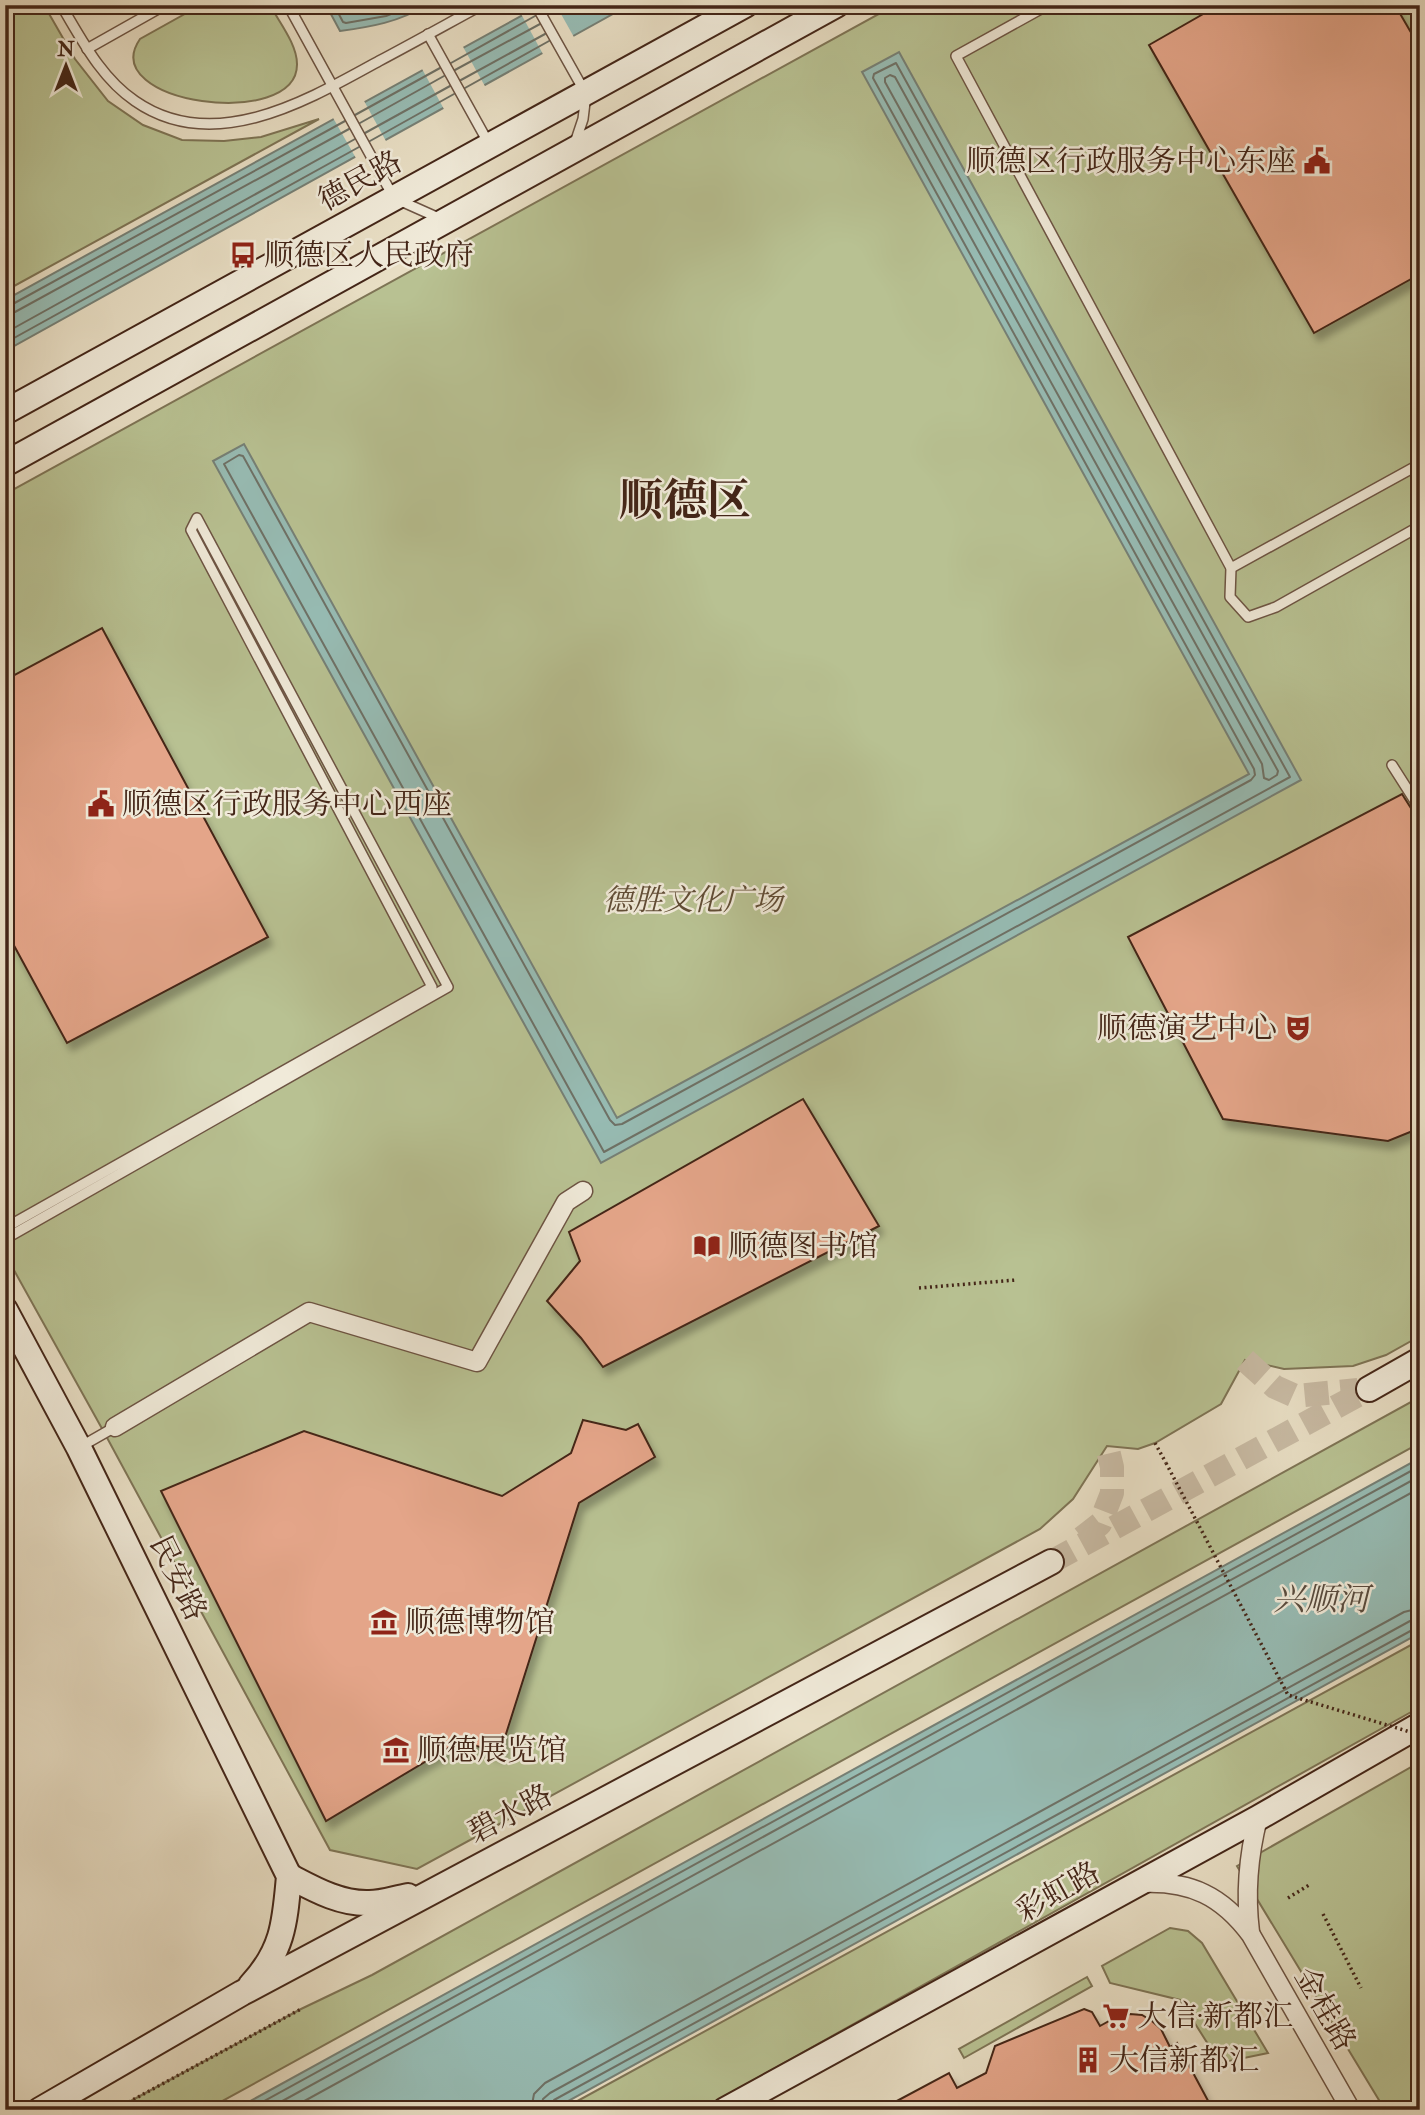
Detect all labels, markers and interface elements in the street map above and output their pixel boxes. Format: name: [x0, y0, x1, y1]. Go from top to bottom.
north arrow: [32, 32, 102, 102]
text: N: [56, 38, 75, 62]
street label: 德民路: [312, 143, 408, 219]
place label: 顺德区行政服务中心东座: [966, 143, 1296, 180]
public building icon: 顺德区行政服务中心东座: [1302, 146, 1332, 176]
place label: 顺德区人民政府: [264, 237, 474, 274]
bus stop icon: 顺德区人民政府: [228, 240, 258, 270]
district label: 顺德区: [619, 474, 751, 529]
place label: 顺德区行政服务中心西座: [122, 786, 452, 823]
public building icon: 顺德区行政服务中心西座: [86, 789, 116, 819]
park label: 德胜文化广场: [603, 882, 786, 919]
place label: 顺德演艺中心: [1097, 1010, 1277, 1047]
theatre icon: 顺德演艺中心: [1283, 1013, 1313, 1043]
place label: 顺德图书馆: [728, 1228, 878, 1265]
library icon: 顺德图书馆: [692, 1231, 722, 1261]
street label: 民安路: [142, 1529, 214, 1627]
water label: 兴顺河: [1273, 1580, 1374, 1620]
place label: 顺德博物馆: [405, 1604, 555, 1641]
museum icon: 顺德博物馆: [369, 1607, 399, 1637]
place label: 顺德展览馆: [417, 1732, 567, 1769]
museum icon: 顺德展览馆: [381, 1735, 411, 1765]
street label: 碧水路: [462, 1777, 558, 1851]
street label: 彩虹路: [1010, 1854, 1106, 1930]
street label: 金桂路: [1286, 1961, 1364, 2057]
place label: 大信·新都汇: [1137, 1998, 1293, 2035]
supermarket icon: 大信·新都汇: [1101, 2001, 1131, 2031]
place label: 大信新都汇: [1109, 2042, 1259, 2079]
building icon: 大信新都汇: [1073, 2045, 1103, 2075]

